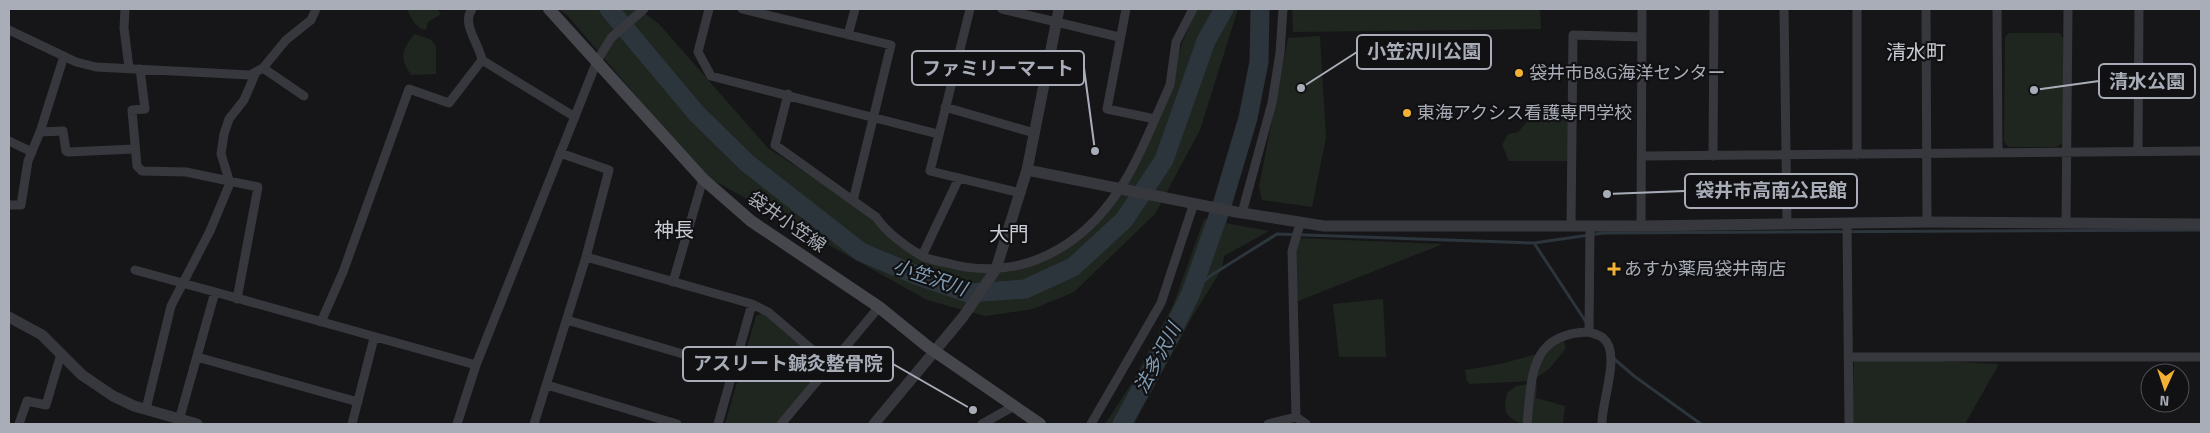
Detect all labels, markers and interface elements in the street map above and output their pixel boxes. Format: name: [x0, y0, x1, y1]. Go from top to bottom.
callout: 小笠沢川公園: [1357, 35, 1491, 69]
text: 小笠沢川公園: [1367, 36, 1481, 65]
district label: 清水町: [1886, 36, 1946, 67]
callout: ファミリーマート: [912, 51, 1084, 85]
text: ファミリーマート: [922, 53, 1074, 82]
place label: 袋井市B&G海洋センター: [1529, 59, 1725, 86]
callout: 清水公園: [2099, 64, 2195, 98]
text: 清水公園: [2109, 66, 2185, 95]
marker: 袋井市B&G海洋センター: [1513, 67, 1525, 79]
place label: 東海アクシス看護専門学校: [1417, 99, 1632, 126]
marker: 東海アクシス看護専門学校: [1401, 107, 1413, 119]
callout: 袋井市高南公民館: [1685, 174, 1857, 208]
text: 袋井市高南公民館: [1695, 175, 1847, 204]
street label: 袋井小笠線: [743, 185, 832, 258]
district label: 神長: [654, 214, 694, 245]
district label: 大門: [989, 218, 1029, 249]
water label: 小笠沢川: [890, 250, 973, 303]
place label: あすか薬局袋井南店: [1624, 255, 1786, 282]
marker: あすか薬局袋井南店: [1608, 263, 1620, 275]
water label: 法多沢川: [1126, 316, 1188, 398]
callout: アスリート鍼灸整骨院: [683, 347, 893, 381]
text: アスリート鍼灸整骨院: [693, 348, 883, 377]
north arrow: [2140, 363, 2190, 413]
text: N: [2159, 391, 2170, 412]

